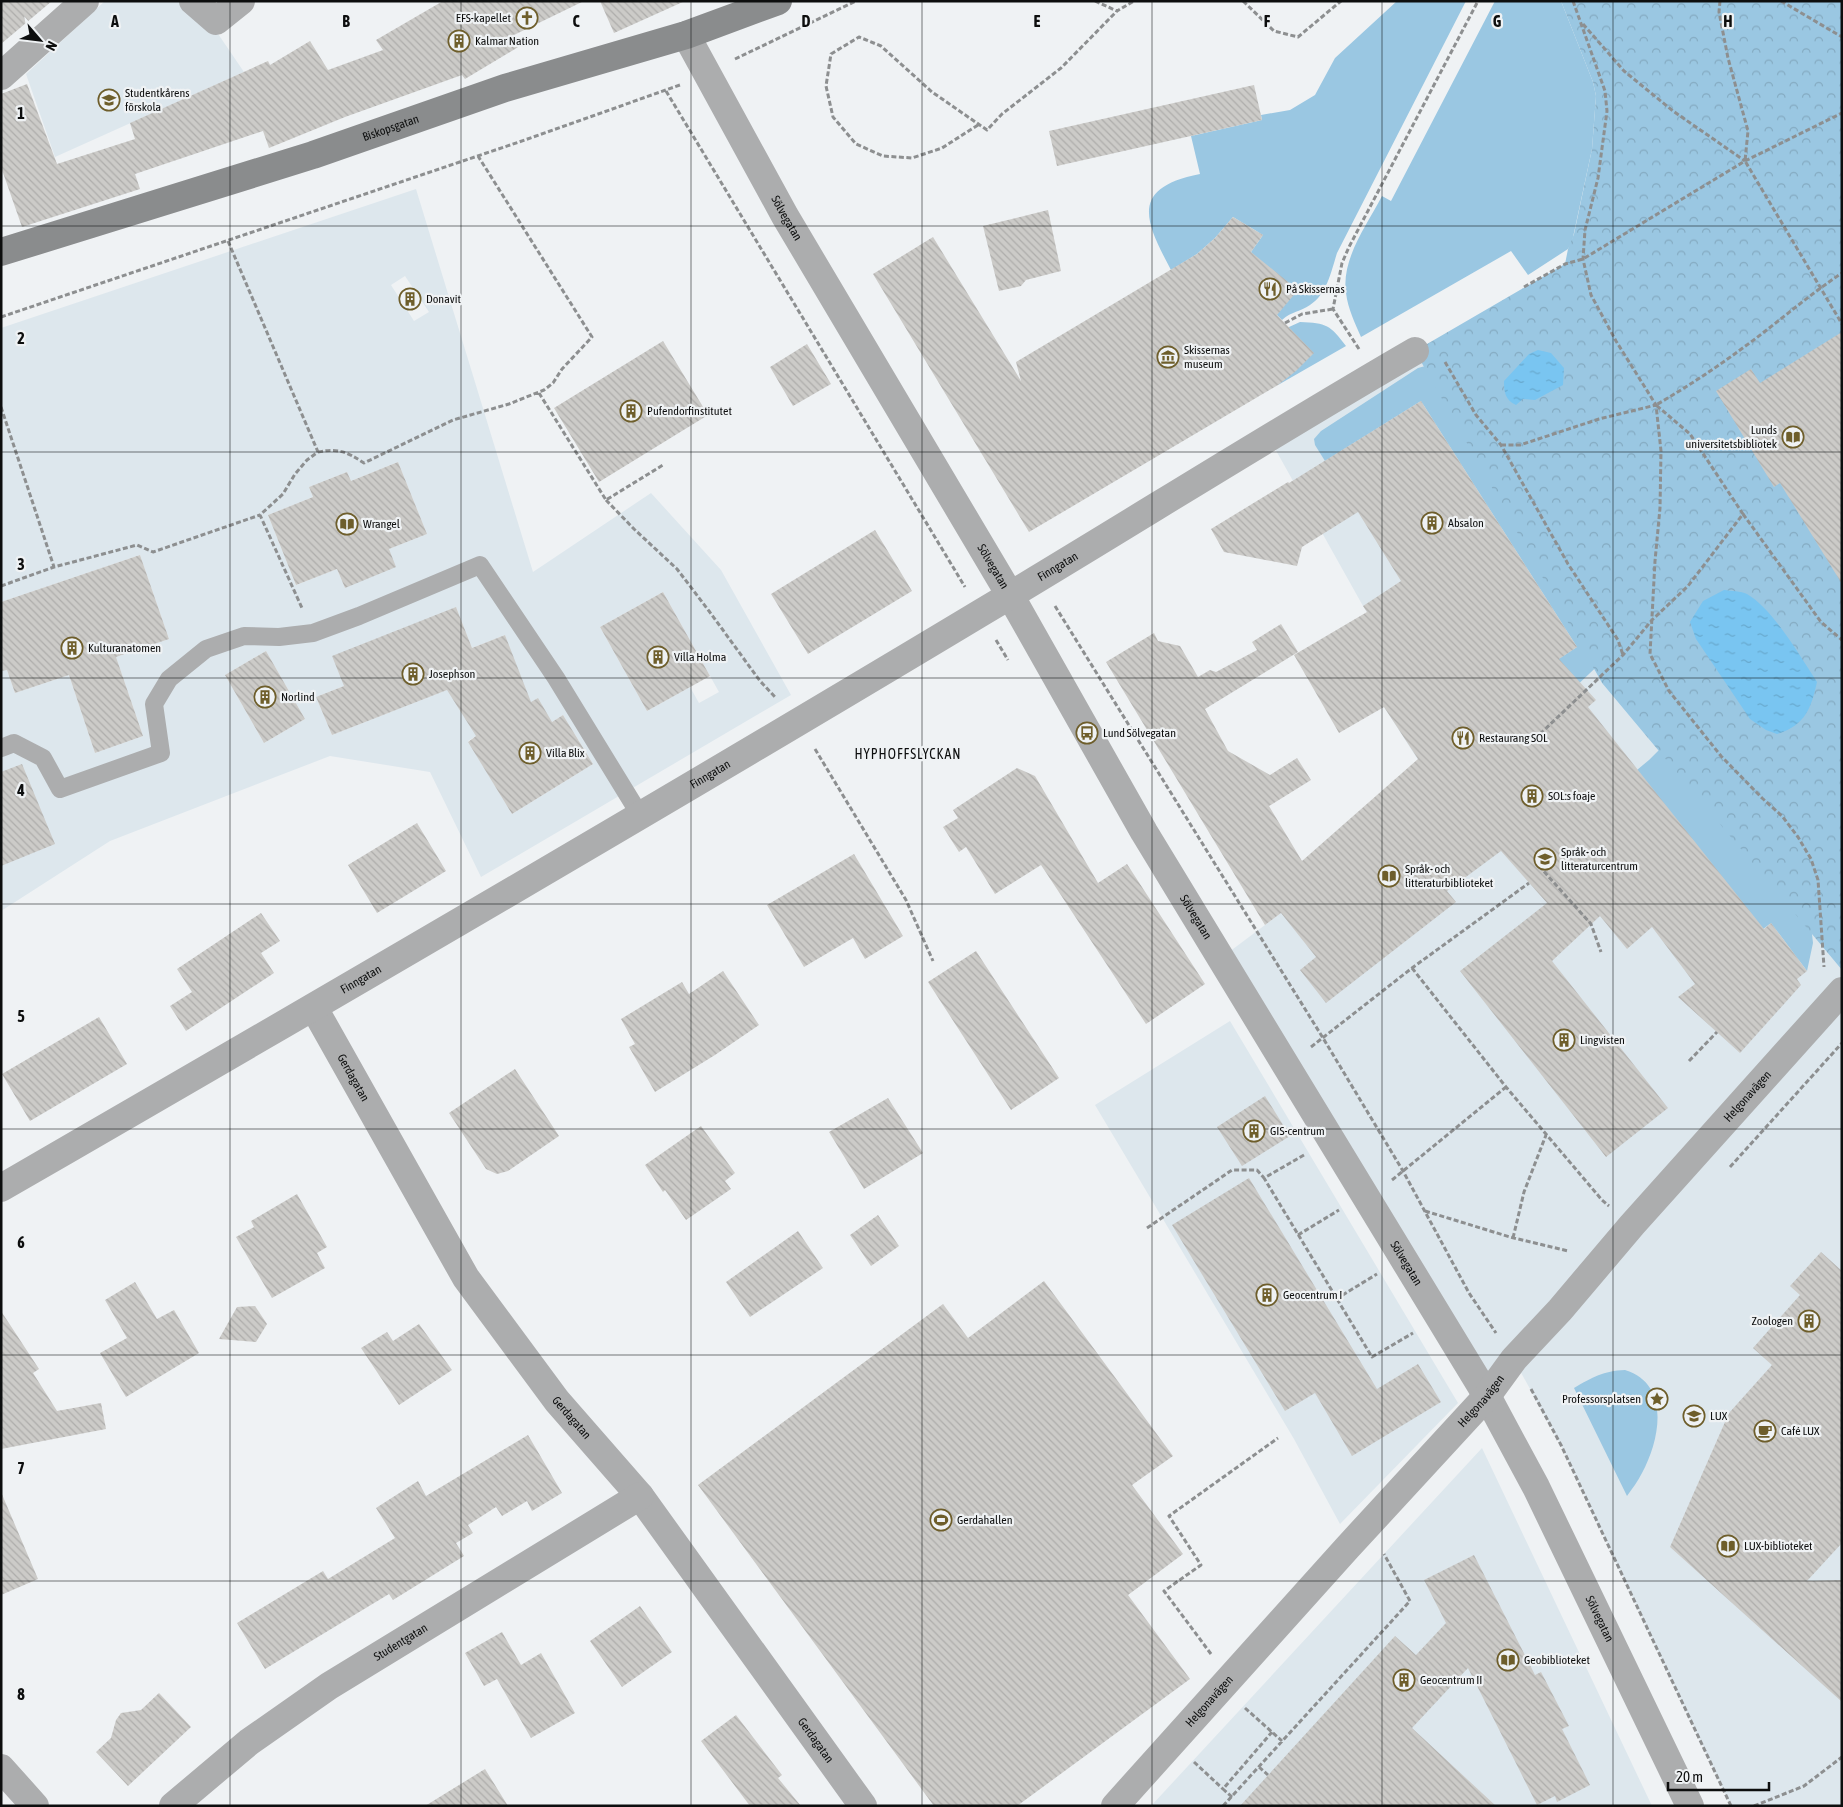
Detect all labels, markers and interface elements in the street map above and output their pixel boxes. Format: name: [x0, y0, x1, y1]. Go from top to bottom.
church icon: EFS-kapellet: [515, 6, 539, 30]
place label: EFS-kapellet: [456, 11, 512, 25]
text: A: [110, 12, 119, 30]
text: B: [342, 12, 350, 30]
text: C: [572, 12, 580, 30]
text: D: [802, 12, 811, 30]
text: E: [1034, 12, 1041, 30]
text: F: [1264, 12, 1271, 30]
text: G: [1493, 12, 1502, 30]
text: H: [1723, 12, 1733, 30]
north arrow: [15, 15, 65, 65]
building icon: Kalmar Nation: [447, 29, 471, 53]
place label: Kalmar Nation: [475, 34, 539, 48]
text: N: [42, 39, 60, 54]
place label: Studentkårens förskola: [125, 86, 190, 114]
school or university icon: Studentkårens förskola: [97, 88, 121, 112]
text: 1: [17, 104, 25, 122]
street label: Biskopsgatan: [361, 112, 421, 144]
street label: Sölvegatan: [768, 193, 805, 243]
restaurant icon: På Skissernas: [1258, 277, 1282, 301]
place label: På Skissernas: [1286, 282, 1345, 296]
building icon: Donavit: [398, 287, 422, 311]
place label: Donavit: [426, 292, 461, 306]
text: 2: [17, 329, 25, 347]
place label: Skissernas museum: [1184, 343, 1230, 371]
museum icon: Skissernas museum: [1156, 345, 1180, 369]
building icon: Pufendorfinstitutet: [619, 399, 643, 423]
place label: Pufendorfinstitutet: [647, 404, 732, 418]
place label: Lunds universitetsbibliotek: [1686, 423, 1778, 451]
library icon: Lunds universitetsbibliotek: [1781, 425, 1805, 449]
building icon: Absalon: [1420, 511, 1444, 535]
library icon: Wrangel: [335, 512, 359, 536]
place label: Absalon: [1448, 516, 1484, 530]
place label: Wrangel: [363, 517, 401, 531]
street label: Sölvegatan: [974, 542, 1012, 591]
street label: Finngatan: [1035, 549, 1081, 584]
text: 3: [17, 555, 25, 573]
building icon: Kulturanatomen: [60, 636, 84, 660]
place label: Kulturanatomen: [88, 641, 161, 655]
building icon: Villa Holma: [646, 645, 670, 669]
place label: Villa Holma: [674, 650, 726, 664]
building icon: Josephson: [401, 662, 425, 686]
place label: Josephson: [429, 667, 475, 681]
building icon: Norlind: [253, 685, 277, 709]
place label: Norlind: [281, 690, 315, 704]
bus stop icon: Lund Sölvegatan: [1075, 721, 1099, 745]
place label: Lund Sölvegatan: [1103, 726, 1176, 740]
restaurant icon: Restaurang SOL: [1451, 726, 1475, 750]
place label: Restaurang SOL: [1479, 731, 1548, 745]
building icon: Villa Blix: [518, 741, 542, 765]
place label: Villa Blix: [546, 746, 585, 760]
district label: HYPHOFFSLYCKAN: [854, 746, 962, 762]
street label: Finngatan: [687, 757, 733, 792]
text: 4: [16, 781, 25, 799]
building icon: SOL:s foaje: [1520, 784, 1544, 808]
place label: SOL:s foaje: [1548, 789, 1595, 803]
place label: Språk- och litteraturcentrum: [1561, 845, 1638, 873]
school or university icon: Språk- och litteraturcentrum: [1533, 847, 1557, 871]
place label: Språk- och litteraturbiblioteket: [1405, 862, 1494, 890]
library icon: Språk- och litteraturbiblioteket: [1377, 864, 1401, 888]
street label: Sölvegatan: [1177, 892, 1215, 942]
street label: Finngatan: [338, 962, 384, 997]
text: 5: [17, 1007, 25, 1025]
building icon: Lingvisten: [1552, 1028, 1576, 1052]
place label: Lingvisten: [1580, 1033, 1625, 1047]
street label: Gerdagatan: [334, 1052, 372, 1104]
street label: Helgonavägen: [1721, 1068, 1774, 1125]
building icon: GIS-centrum: [1242, 1119, 1266, 1143]
place label: GIS-centrum: [1270, 1124, 1325, 1138]
text: 6: [17, 1233, 25, 1251]
street label: Sölvegatan: [1387, 1238, 1425, 1288]
building icon: Geocentrum I: [1255, 1283, 1279, 1307]
place label: Geocentrum I: [1283, 1288, 1342, 1302]
building icon: Zoologen: [1797, 1309, 1821, 1333]
place label: Zoologen: [1751, 1314, 1793, 1328]
street label: Helgonavägen: [1455, 1372, 1507, 1430]
place icon: Professorsplatsen: [1645, 1387, 1669, 1411]
place label: Professorsplatsen: [1562, 1392, 1641, 1406]
street label: Gerdagatan: [549, 1394, 594, 1442]
school or university icon: LUX: [1682, 1404, 1706, 1428]
place label: LUX: [1710, 1409, 1728, 1423]
cafe icon: Café LUX: [1753, 1419, 1777, 1443]
place label: Café LUX: [1781, 1424, 1820, 1438]
text: 7: [17, 1459, 25, 1477]
sports icon: Gerdahallen: [929, 1508, 953, 1532]
place label: Gerdahallen: [957, 1513, 1013, 1527]
library icon: LUX-biblioteket: [1716, 1534, 1740, 1558]
place label: LUX-biblioteket: [1744, 1539, 1813, 1553]
street label: Sölvegatan: [1583, 1593, 1617, 1644]
street label: Studentgatan: [371, 1621, 430, 1664]
library icon: Geobiblioteket: [1496, 1648, 1520, 1672]
place label: Geobiblioteket: [1524, 1653, 1590, 1667]
building icon: Geocentrum II: [1392, 1668, 1416, 1692]
street label: Helgonavägen: [1183, 1673, 1236, 1730]
place label: Geocentrum II: [1420, 1673, 1482, 1687]
text: 8: [17, 1685, 25, 1703]
street label: Gerdagatan: [795, 1715, 837, 1766]
scale bar: [1668, 1760, 1769, 1792]
text: 20 m: [1676, 1768, 1703, 1785]

